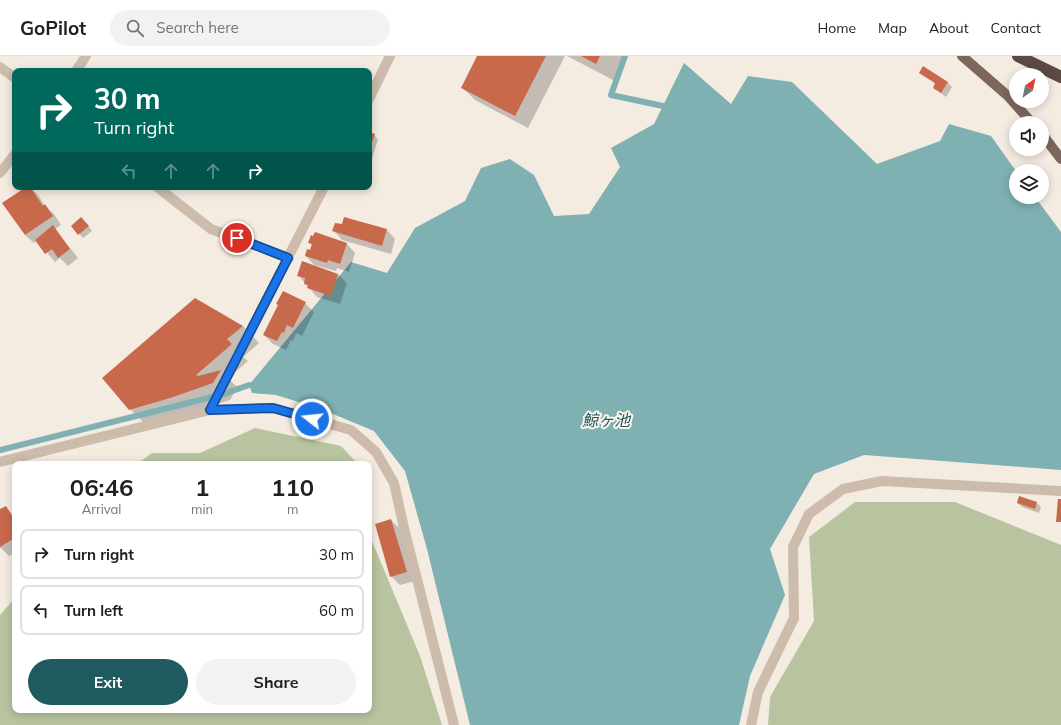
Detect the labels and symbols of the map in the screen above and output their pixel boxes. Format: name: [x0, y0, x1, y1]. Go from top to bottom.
north arrow: [1009, 68, 1049, 108]
pin: [220, 221, 254, 255]
position arrow: [291, 398, 333, 440]
water label: 鯨ヶ池: [582, 410, 632, 430]

